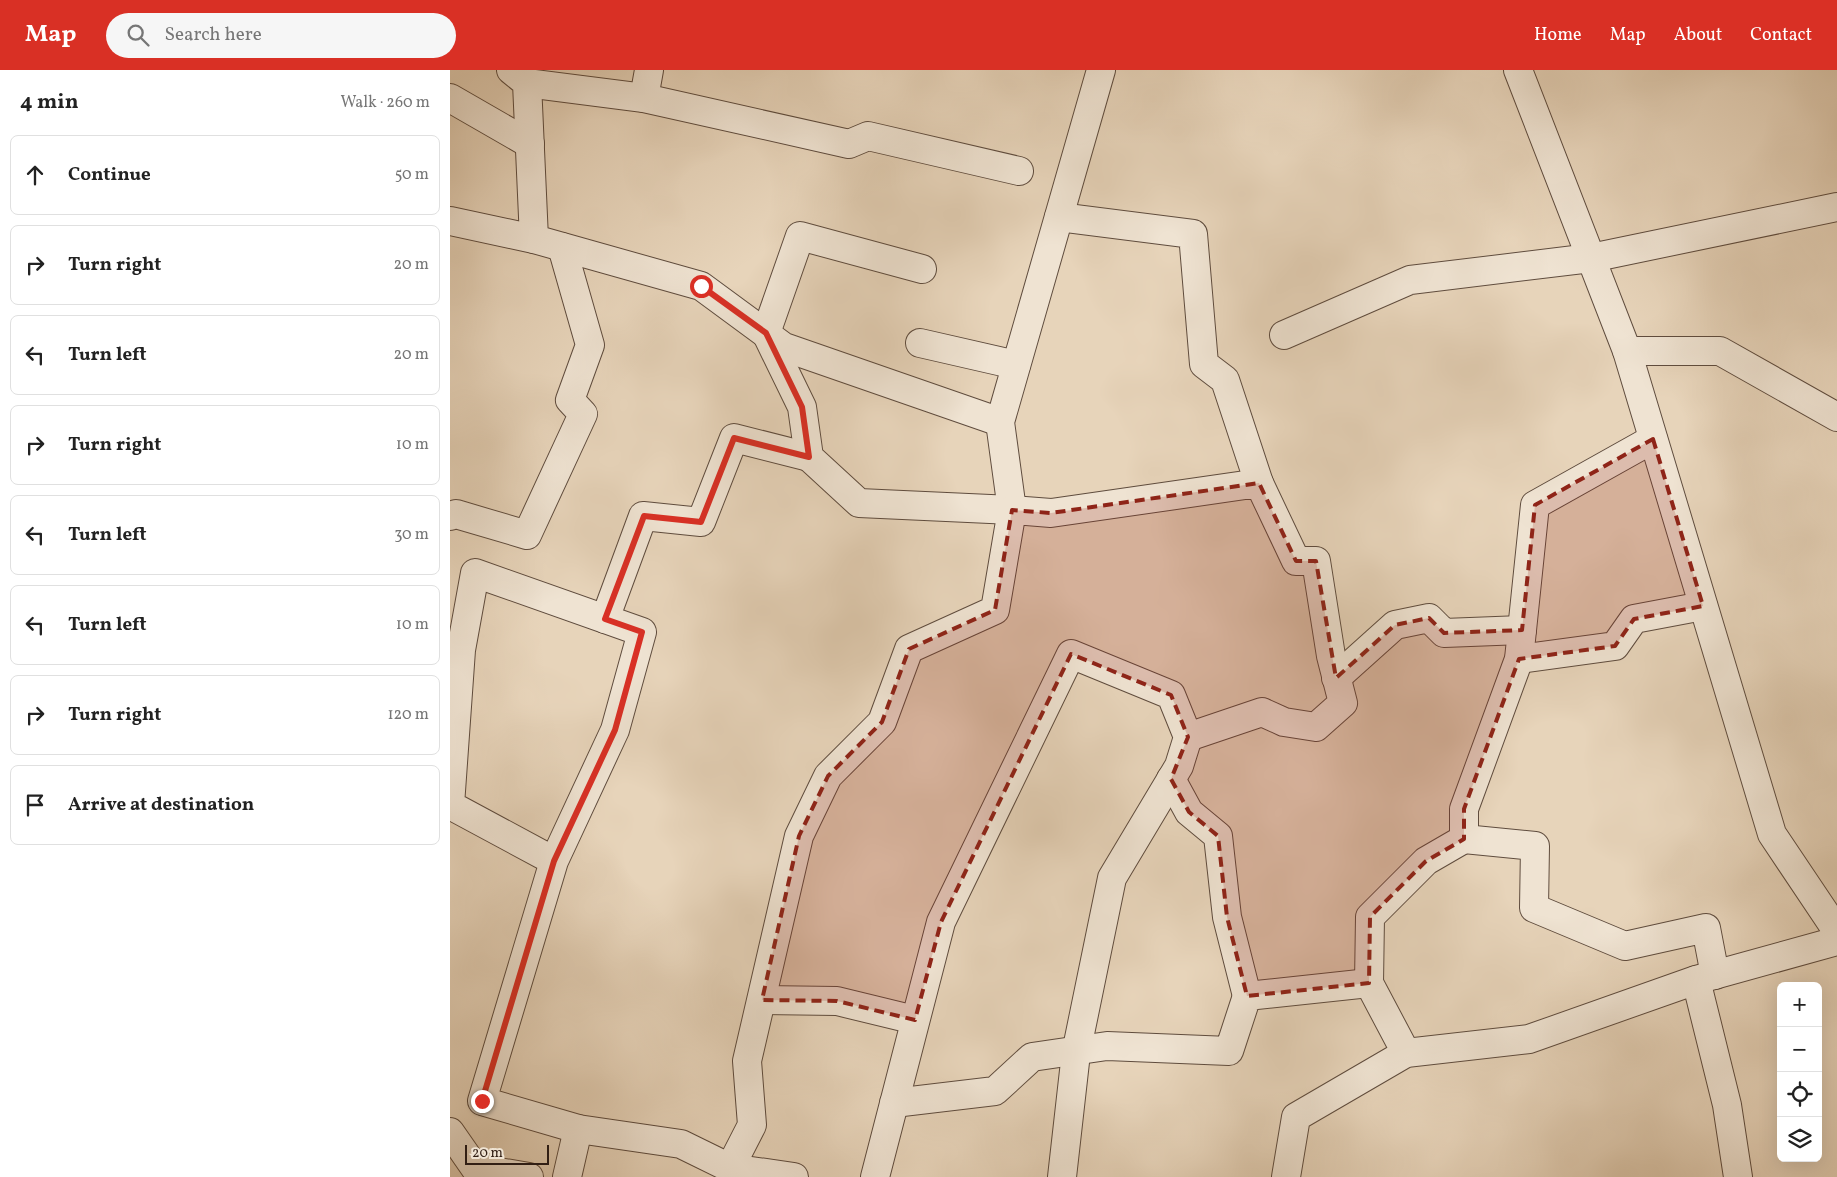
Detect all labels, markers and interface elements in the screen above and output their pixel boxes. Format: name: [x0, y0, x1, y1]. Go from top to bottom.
search box: [106, 13, 456, 58]
text: Map: [25, 18, 76, 52]
icon: search: [124, 21, 152, 49]
text: Search here: [164, 22, 262, 48]
text: Home: [1534, 23, 1582, 48]
text: Map: [1610, 23, 1646, 48]
text: About: [1674, 23, 1722, 48]
text: Contact: [1750, 23, 1812, 48]
text: 4 min: [20, 88, 79, 117]
text: Walk · 260 m: [340, 92, 430, 114]
icon: ahead: [21, 161, 49, 189]
text: Continue: [68, 162, 151, 188]
text: 50 m: [395, 164, 429, 186]
icon: right: [21, 251, 49, 279]
text: Turn right: [68, 252, 161, 278]
text: 20 m: [394, 254, 429, 276]
route start: [690, 275, 713, 298]
icon: left: [21, 341, 49, 369]
text: Turn left: [68, 342, 147, 368]
text: 20 m: [394, 344, 429, 366]
icon: right: [21, 431, 49, 459]
text: Turn right: [68, 432, 161, 458]
text: 10 m: [396, 434, 429, 456]
icon: left: [21, 521, 49, 549]
text: Turn left: [68, 522, 147, 548]
text: 30 m: [394, 524, 429, 546]
icon: left: [21, 611, 49, 639]
text: Turn left: [68, 612, 147, 638]
text: 10 m: [396, 614, 429, 636]
icon: right: [21, 701, 49, 729]
text: Turn right: [68, 702, 161, 728]
text: 120 m: [387, 704, 429, 726]
icon: arrive: [21, 791, 49, 819]
text: Arrive at destination: [68, 792, 254, 818]
map controls: [1777, 982, 1822, 1162]
button: +: [1777, 982, 1822, 1027]
button: −: [1777, 1027, 1822, 1072]
button: locate: [1777, 1072, 1822, 1117]
route end: [471, 1090, 494, 1113]
button: layers: [1777, 1117, 1822, 1162]
scale bar: [465, 1142, 549, 1165]
text: 20 m: [472, 1144, 503, 1163]

